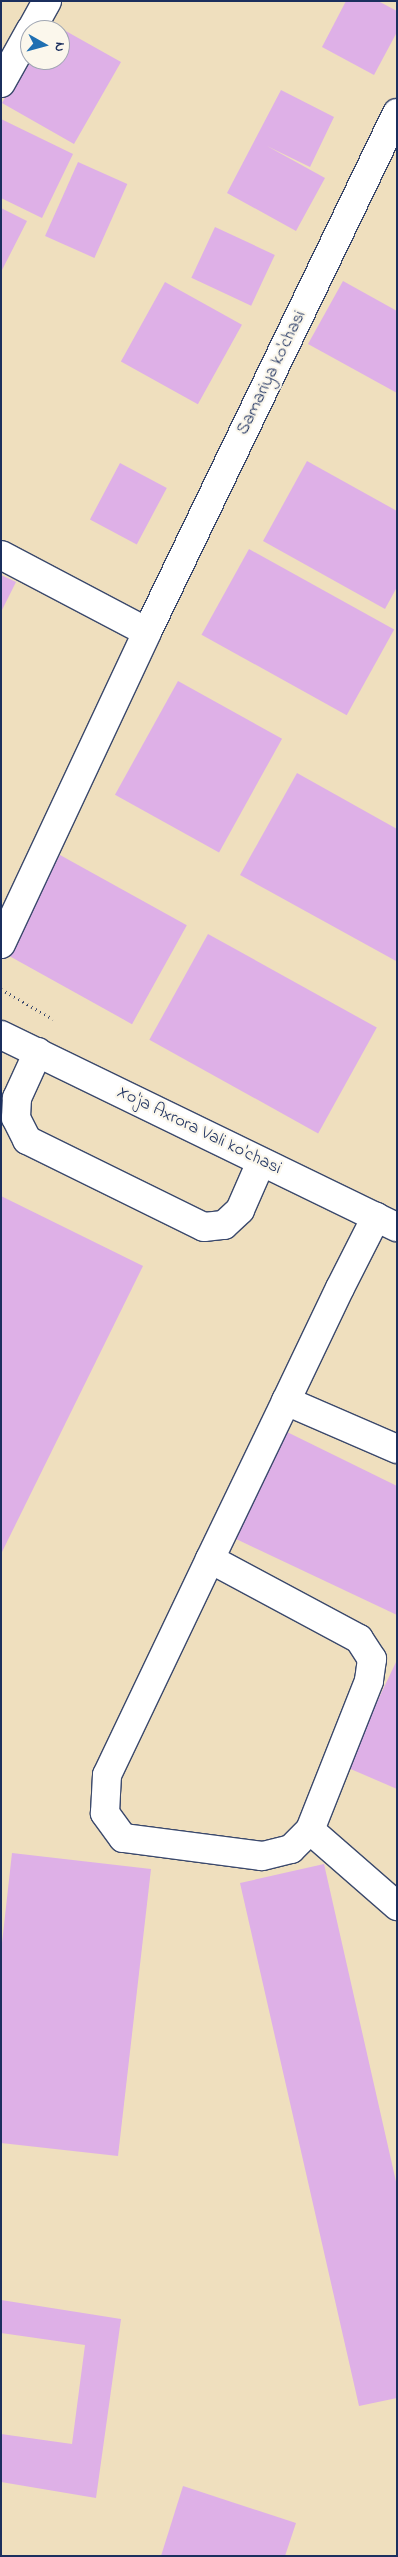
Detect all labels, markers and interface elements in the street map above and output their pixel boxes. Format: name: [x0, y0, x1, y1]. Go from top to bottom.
north arrow: [20, 20, 70, 70]
text: N: [48, 41, 70, 53]
street label: Samariya ko'chasi: [233, 307, 311, 439]
street label: Xo'ja Axrora Vali ko'chasi: [113, 1082, 285, 1180]

